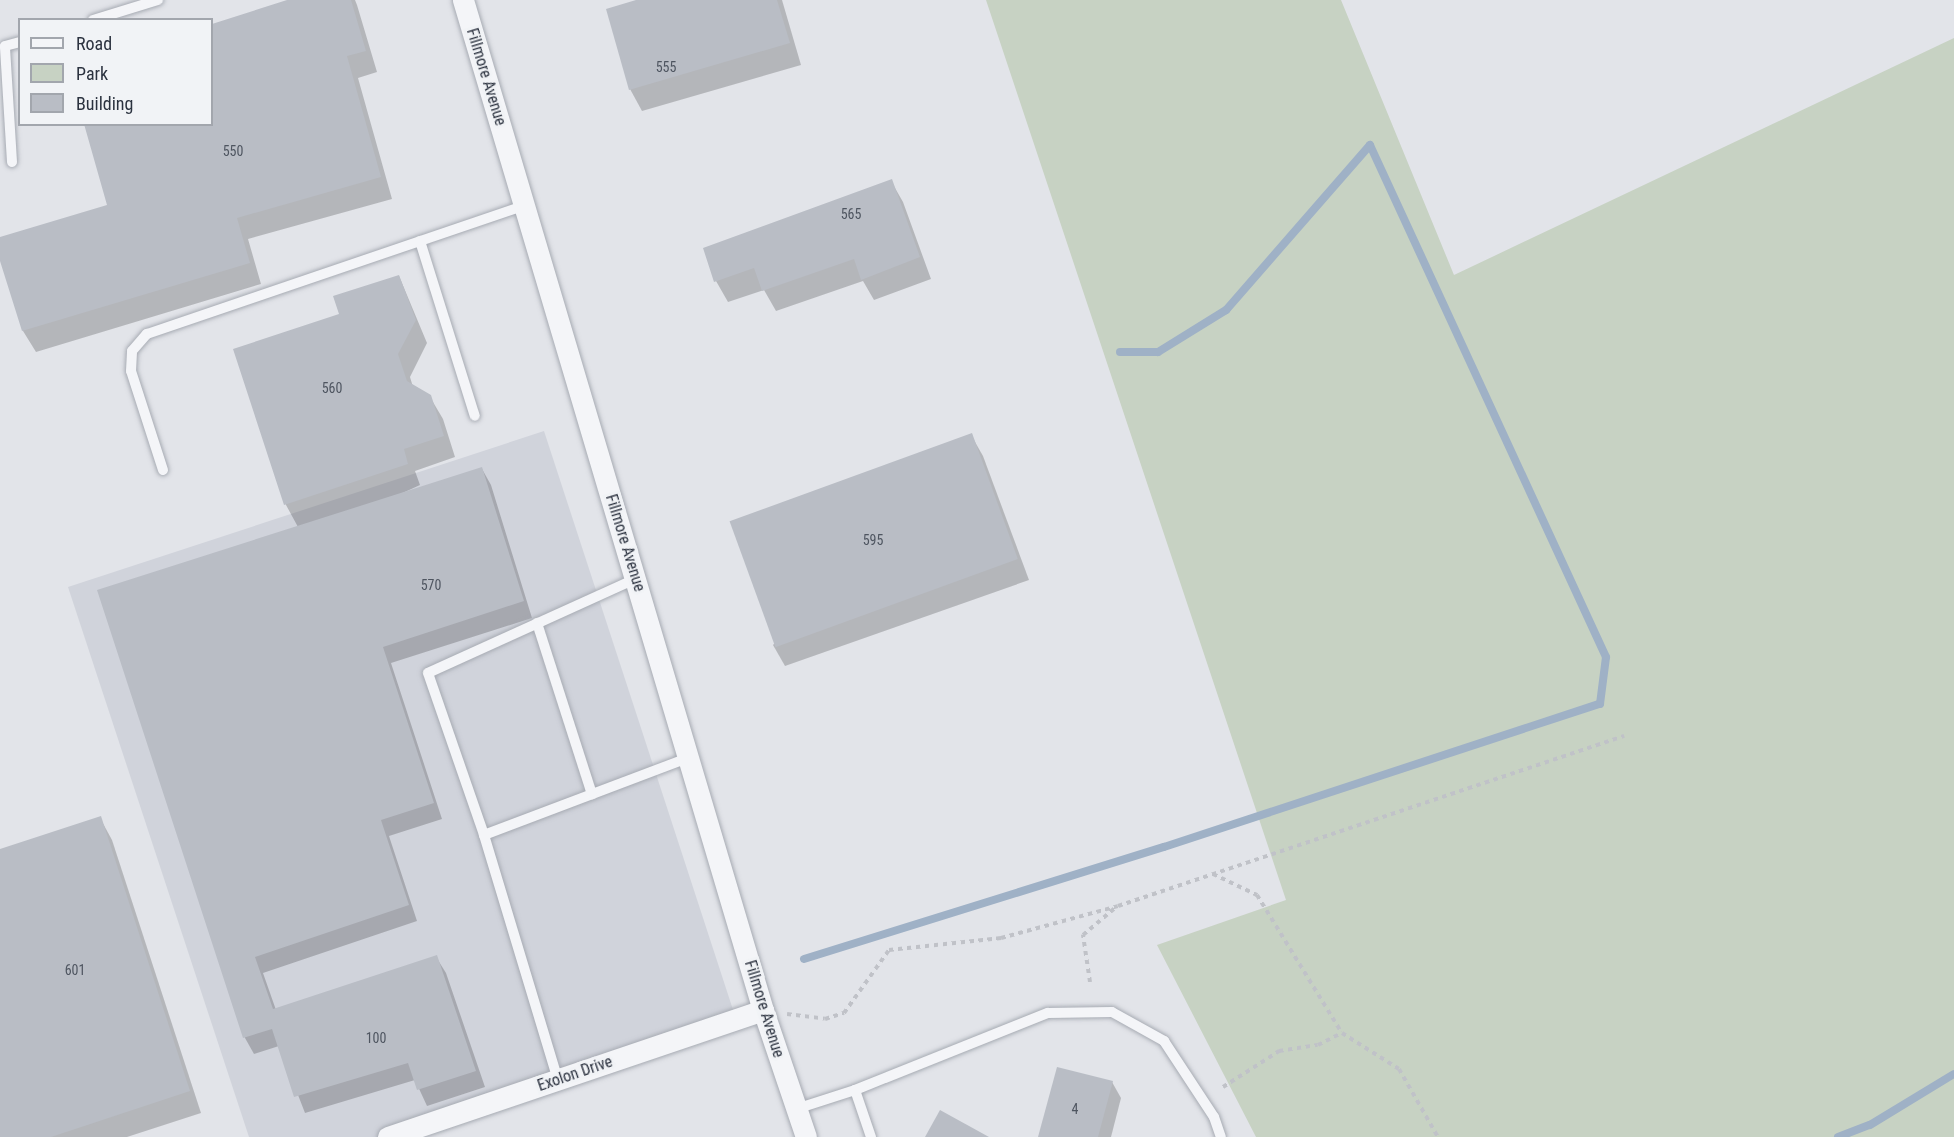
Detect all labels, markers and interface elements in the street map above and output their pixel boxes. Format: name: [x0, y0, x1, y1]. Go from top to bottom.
legend: [18, 18, 213, 126]
street label: Fillmore Avenue: [462, 26, 510, 128]
text: Road: [76, 33, 112, 54]
house number: 555: [656, 59, 676, 75]
text: Park: [76, 63, 108, 84]
text: Building: [76, 93, 133, 114]
house number: 550: [223, 143, 243, 159]
house number: 565: [841, 206, 861, 222]
house number: 560: [322, 380, 342, 396]
street label: Fillmore Avenue: [601, 492, 649, 594]
house number: 595: [863, 532, 883, 548]
house number: 570: [421, 577, 441, 593]
street label: Fillmore Avenue: [740, 958, 788, 1060]
house number: 601: [65, 962, 85, 978]
house number: 100: [366, 1030, 386, 1046]
street label: Exolon Drive: [535, 1052, 615, 1096]
house number: 4: [1072, 1101, 1078, 1117]

